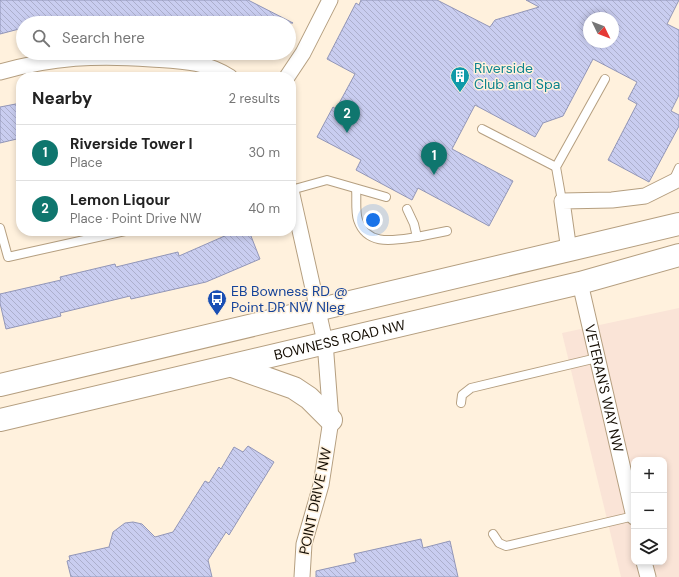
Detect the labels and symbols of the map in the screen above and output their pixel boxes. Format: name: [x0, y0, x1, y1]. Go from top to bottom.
north arrow: [583, 12, 619, 48]
place label: Riverside Club and Spa: [474, 59, 560, 93]
building icon: Riverside Club and Spa: [449, 65, 471, 93]
pin: 2: [334, 100, 360, 133]
pin: 1: [421, 142, 447, 175]
your location: [363, 210, 383, 230]
place label: EB Bowness RD @ Point DR NW Nleg: [231, 282, 348, 316]
bus stop icon: EB Bowness RD @ Point DR NW Nleg: [206, 288, 228, 316]
street label: BOWNESS ROAD NW: [272, 315, 408, 364]
street label: VETERAN'S WAY NW: [581, 323, 628, 454]
street label: POINT DRIVE NW: [295, 445, 335, 556]

